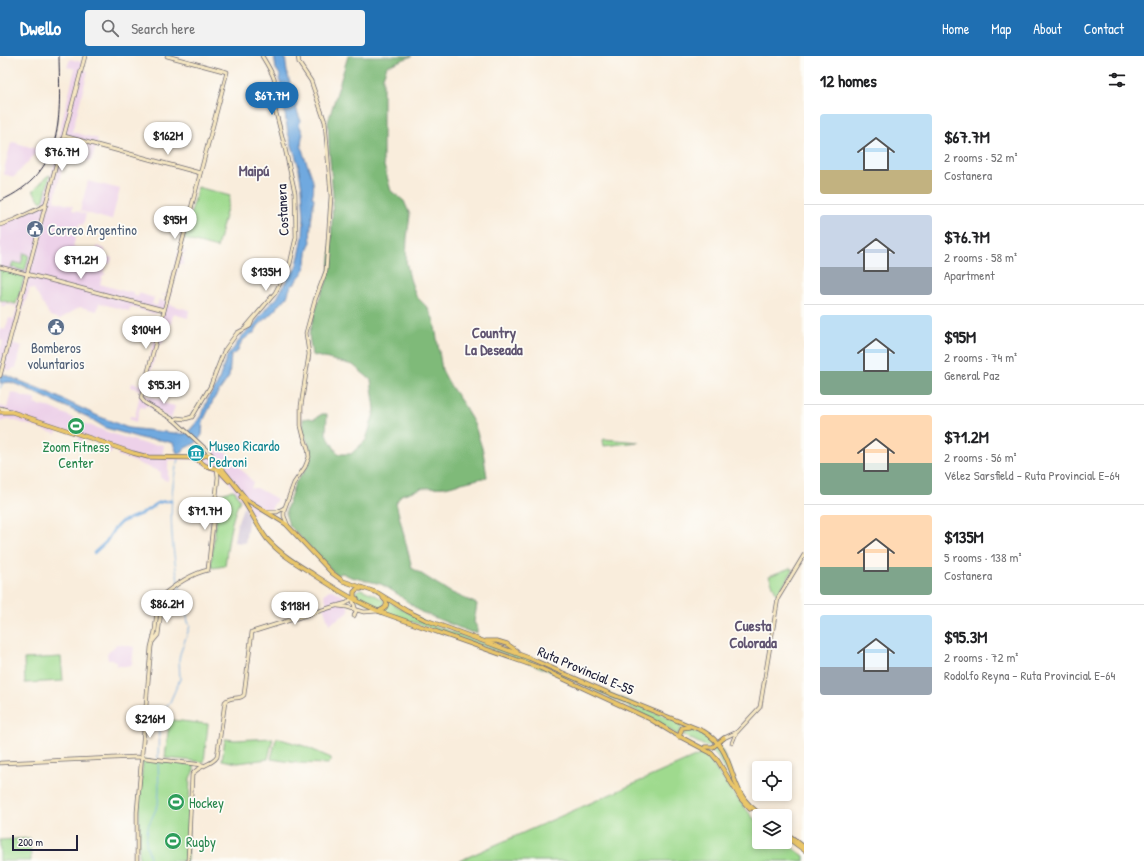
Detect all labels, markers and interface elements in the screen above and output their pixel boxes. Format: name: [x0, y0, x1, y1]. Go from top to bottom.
search box: [85, 10, 365, 46]
text: Dwello: [20, 15, 61, 41]
icon: search: [99, 17, 121, 39]
text: Search here: [131, 18, 195, 39]
text: Home: [942, 19, 969, 38]
text: Map: [991, 19, 1011, 38]
text: About: [1033, 19, 1062, 38]
text: Contact: [1084, 19, 1124, 38]
text: 12 homes: [820, 69, 877, 92]
icon: filters: [1106, 69, 1128, 91]
pin: $67.7M: [239, 82, 305, 116]
text: $67.7M: [254, 86, 290, 104]
pin: $162M: [140, 122, 196, 156]
text: $67.7M: [944, 125, 990, 148]
text: $162M: [153, 126, 183, 144]
icon: home: [852, 130, 900, 178]
pin: $76.7M: [29, 138, 95, 172]
text: $76.7M: [44, 142, 80, 160]
text: 2 rooms · 52 m²: [944, 148, 1017, 166]
district label: Maipú: [239, 160, 270, 182]
text: Costanera: [944, 166, 992, 184]
street label: Costanera: [271, 183, 293, 236]
pin: $95M: [151, 206, 199, 240]
text: $95M: [163, 210, 187, 228]
public building icon: Correo Argentino: [25, 219, 45, 239]
place label: Correo Argentino: [48, 220, 137, 240]
text: $76.7M: [944, 225, 990, 248]
icon: home: [852, 231, 900, 279]
pin: $71.2M: [48, 246, 114, 280]
text: 2 rooms · 58 m²: [944, 248, 1017, 266]
text: $71.2M: [64, 250, 98, 268]
pin: $135M: [238, 258, 294, 292]
text: $135M: [251, 262, 281, 280]
text: Apartment: [944, 266, 995, 284]
pin: $104M: [118, 316, 174, 350]
public building icon: Bomberos voluntarios: [46, 317, 66, 337]
text: $104M: [131, 320, 161, 338]
district label: Country La Deseada: [465, 322, 523, 360]
text: $95M: [944, 325, 976, 348]
icon: home: [852, 331, 900, 379]
place label: Bomberos voluntarios: [28, 338, 84, 373]
text: 2 rooms · 74 m²: [944, 348, 1017, 366]
text: General Paz: [944, 366, 1000, 384]
pin: $95.3M: [131, 371, 197, 405]
text: $95.3M: [147, 375, 181, 393]
sports icon: Zoom Fitness Center: [66, 416, 86, 436]
text: $71.2M: [944, 425, 989, 448]
icon: home: [852, 431, 900, 479]
place label: Museo Ricardo Pedroni: [209, 436, 280, 471]
place label: Zoom Fitness Center: [42, 437, 110, 472]
museum icon: Museo Ricardo Pedroni: [186, 443, 206, 463]
text: 2 rooms · 56 m²: [944, 448, 1017, 466]
text: Vélez Sarsfield - Ruta Provincial E-64: [944, 466, 1120, 484]
pin: $71.7M: [172, 497, 238, 531]
text: $71.7M: [188, 501, 222, 519]
text: $135M: [944, 525, 984, 548]
icon: home: [852, 531, 900, 579]
text: 5 rooms · 138 m²: [944, 548, 1021, 566]
text: Costanera: [944, 566, 992, 584]
pin: $86.2M: [134, 590, 200, 624]
pin: $118M: [267, 592, 323, 626]
text: $86.2M: [150, 594, 184, 612]
text: $118M: [280, 596, 310, 614]
district label: Cuesta Colorada: [729, 615, 777, 653]
text: $95.3M: [944, 625, 987, 648]
icon: home: [852, 631, 900, 679]
street label: Ruta Provincial E-55: [535, 641, 637, 699]
text: 2 rooms · 72 m²: [944, 648, 1018, 666]
text: Rodolfo Reyna - Ruta Provincial E-64: [944, 666, 1115, 684]
pin: $216M: [122, 705, 178, 739]
text: $216M: [135, 709, 165, 727]
map controls: [752, 761, 792, 849]
button: locate: [752, 761, 792, 801]
sports icon: Hockey: [166, 792, 186, 812]
place label: Hockey: [189, 793, 224, 813]
button: layers: [752, 809, 792, 849]
sports icon: Rugby: [163, 831, 183, 851]
place label: Rugby: [186, 832, 216, 852]
scale bar: [12, 833, 78, 852]
text: 200 m: [18, 835, 43, 849]

